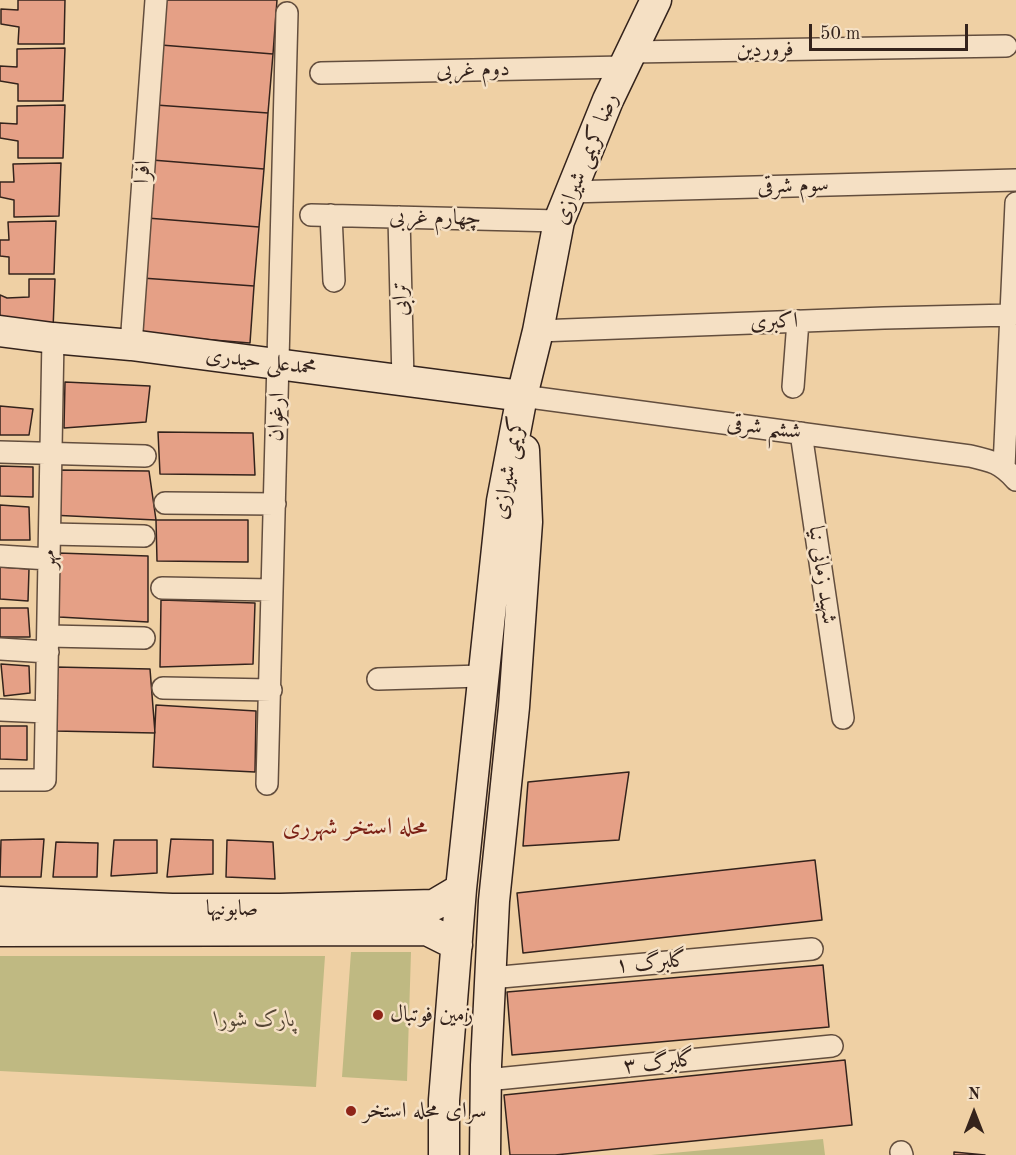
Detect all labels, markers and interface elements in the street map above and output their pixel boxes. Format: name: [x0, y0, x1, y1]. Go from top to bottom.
scale bar: [812, 12, 971, 50]
text: 50 m: [820, 25, 860, 43]
street label: فروردین: [736, 36, 794, 64]
street label: دوم غربی: [436, 56, 510, 84]
street label: رضا کریمی شیرازی: [548, 89, 624, 229]
street label: افرا: [129, 159, 157, 185]
street label: سوم شرقی: [757, 172, 829, 200]
street label: چهارم غربی: [389, 204, 481, 232]
street label: ترابی: [388, 282, 414, 316]
street label: اکبری: [749, 308, 799, 336]
street label: محمدعلی حیدری: [204, 342, 318, 382]
street label: ارغوان: [263, 392, 291, 442]
street label: ششم شرقی: [725, 410, 803, 446]
street label: کریمی شیرازی: [487, 415, 531, 521]
street label: شهید زمانی نیا: [802, 524, 842, 626]
street label: مهر: [36, 549, 62, 569]
district label: محله استخر شهرری: [282, 814, 428, 842]
street label: صابونیها: [206, 896, 258, 922]
street label: گلبرگ ۱: [614, 947, 688, 979]
place label: زمین فوتبال: [390, 1002, 473, 1028]
park label: پارک شورا: [214, 1007, 296, 1033]
marker: زمین فوتبال: [371, 1008, 385, 1022]
street label: گلبرگ ۳: [622, 1046, 696, 1080]
north arrow: [944, 1083, 1004, 1143]
text: N: [968, 1087, 980, 1103]
place label: سرای محله استخر: [363, 1098, 487, 1124]
marker: سرای محله استخر: [344, 1104, 358, 1118]

